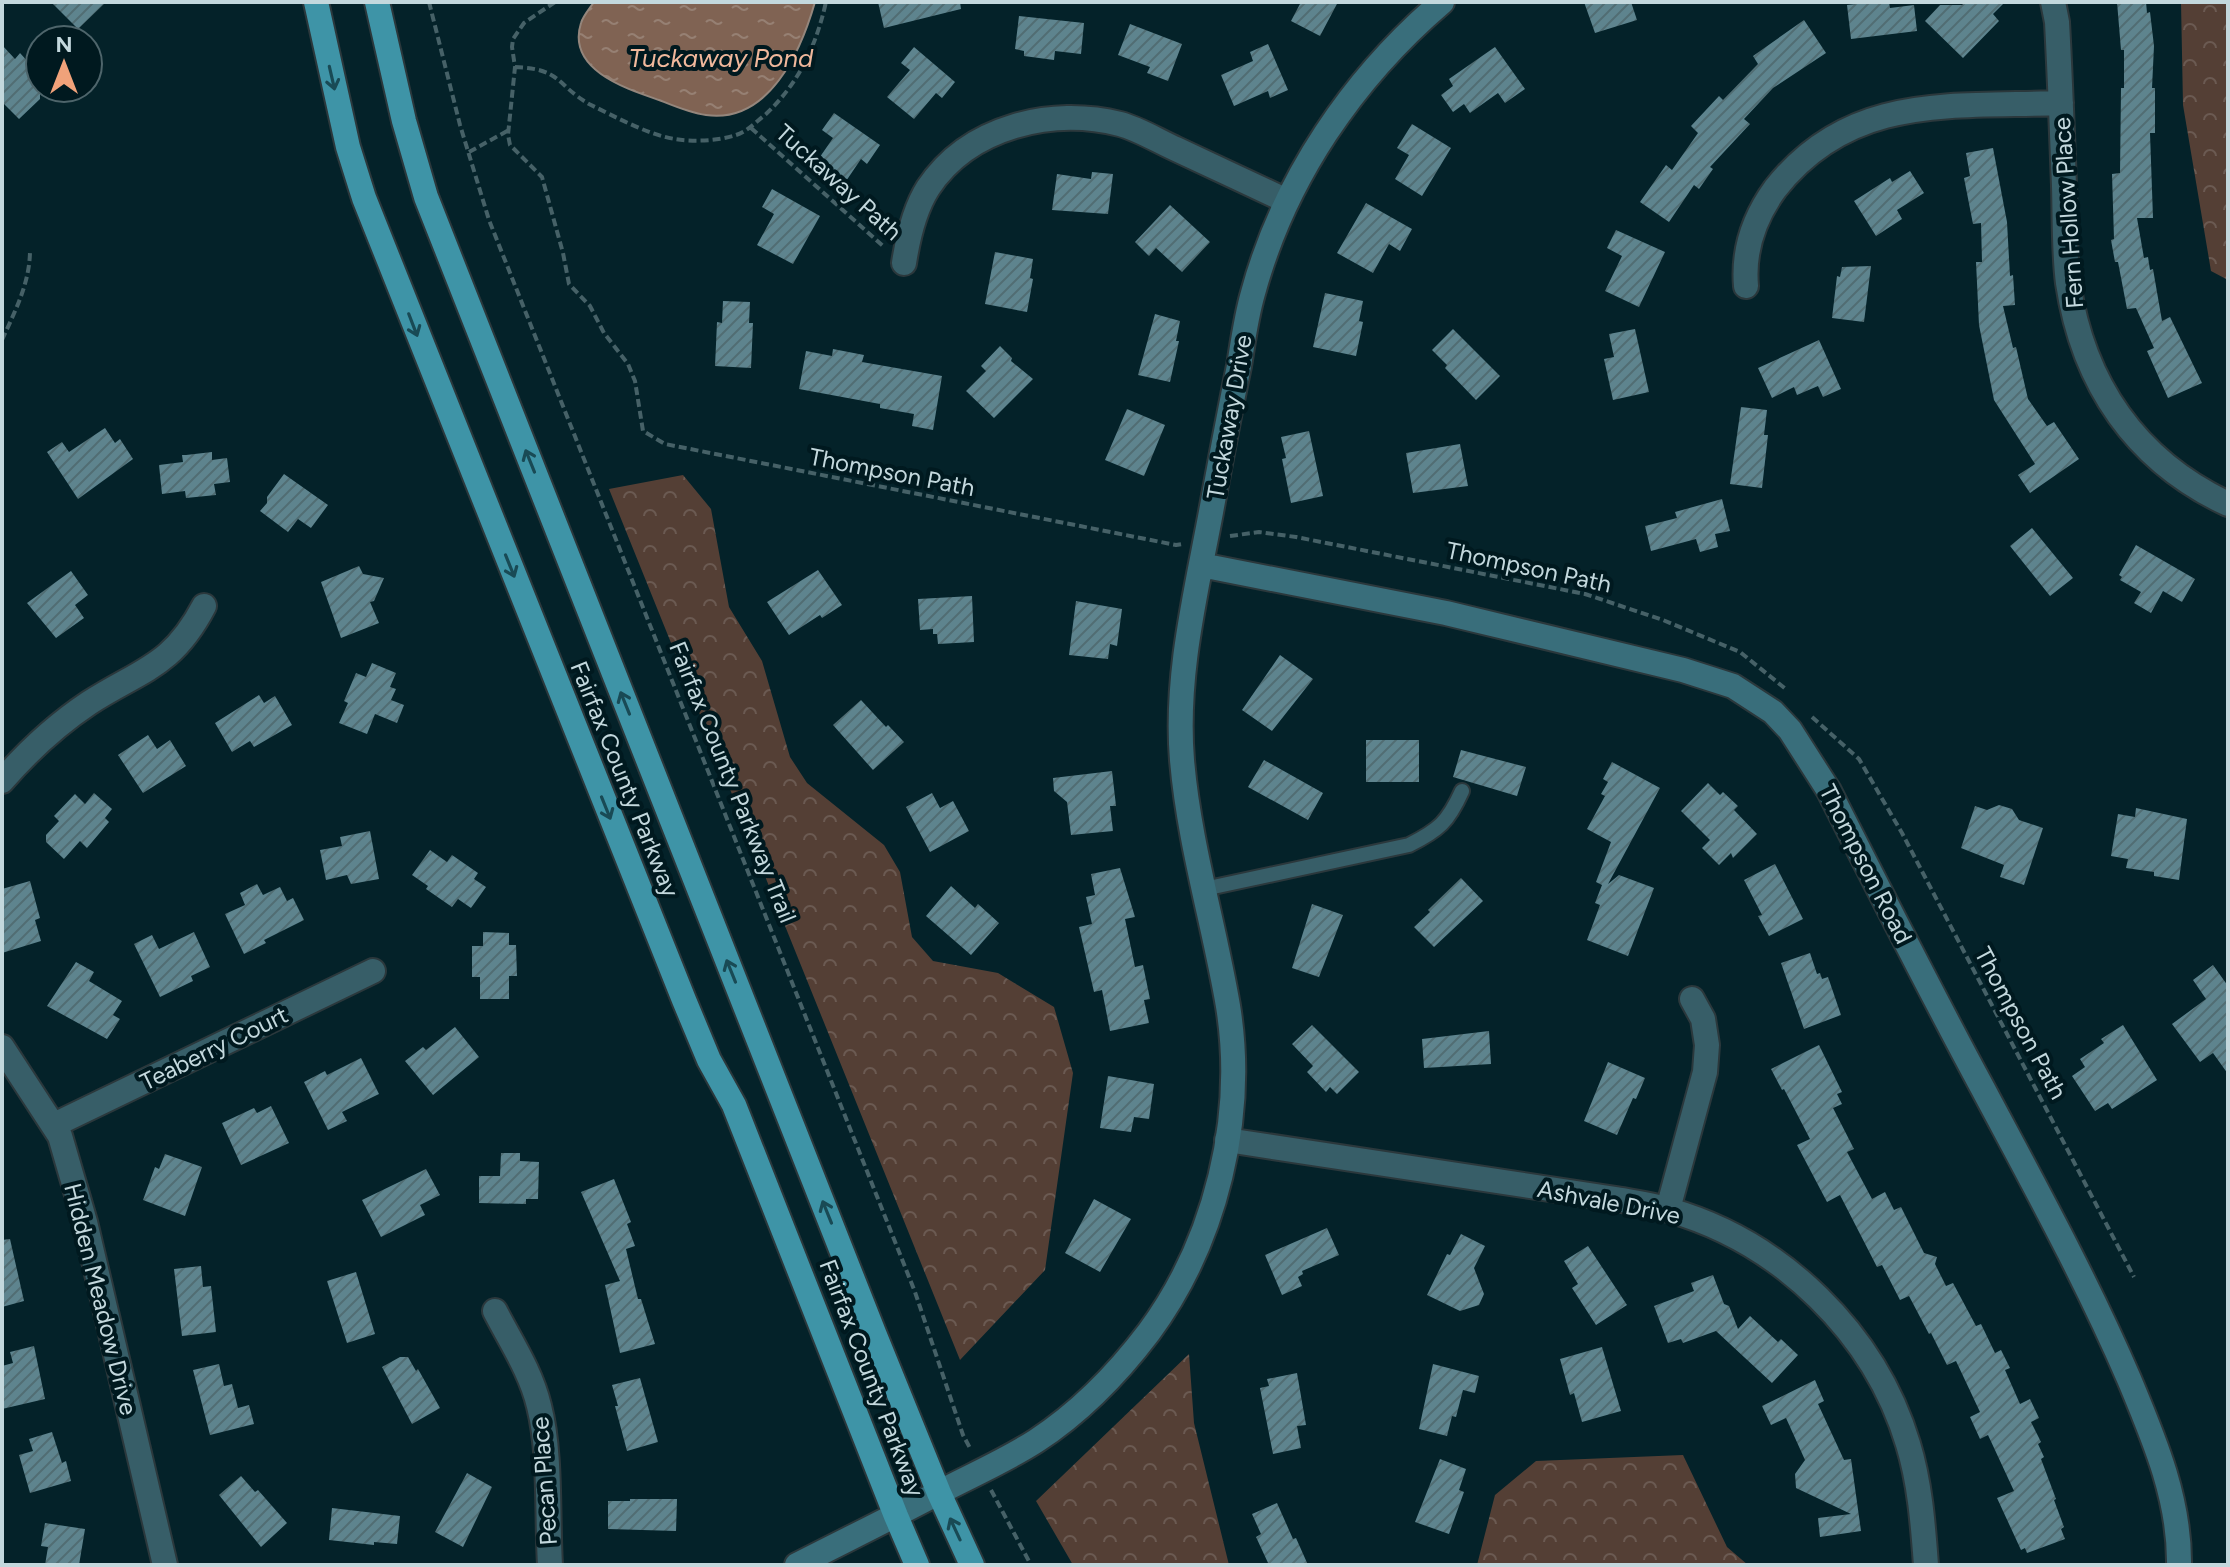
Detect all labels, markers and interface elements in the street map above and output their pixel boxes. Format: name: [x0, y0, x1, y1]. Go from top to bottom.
north arrow: [24, 24, 104, 104]
text: N: [55, 31, 73, 58]
water label: Tuckaway Pond: [629, 42, 814, 74]
one-way arrow: [325, 65, 340, 91]
street label: Fern Hollow Place: [2047, 116, 2089, 310]
street label: Tuckaway Path: [770, 118, 908, 246]
one-way arrow: [407, 312, 422, 337]
street label: Tuckaway Drive: [1200, 332, 1258, 502]
street label: Thompson Path: [807, 442, 977, 502]
one-way arrow: [522, 449, 536, 474]
street label: Thompson Path: [1444, 535, 1614, 599]
one-way arrow: [504, 553, 518, 578]
street label: Fairfax County Parkway Trail: [663, 637, 803, 927]
street label: Fairfax County Parkway: [564, 657, 686, 901]
one-way arrow: [617, 691, 632, 716]
street label: Thompson Road: [1813, 780, 1919, 948]
one-way arrow: [600, 795, 615, 820]
street label: Thompson Path: [1969, 942, 2073, 1104]
one-way arrow: [723, 959, 737, 984]
street label: Teaberry Court: [135, 1000, 293, 1096]
street label: Ashvale Drive: [1535, 1174, 1683, 1230]
street label: Hidden Meadow Drive: [58, 1180, 144, 1418]
one-way arrow: [819, 1200, 833, 1225]
street label: Fairfax County Parkway: [813, 1255, 931, 1501]
street label: Pecan Place: [525, 1416, 563, 1546]
one-way arrow: [947, 1517, 962, 1542]

